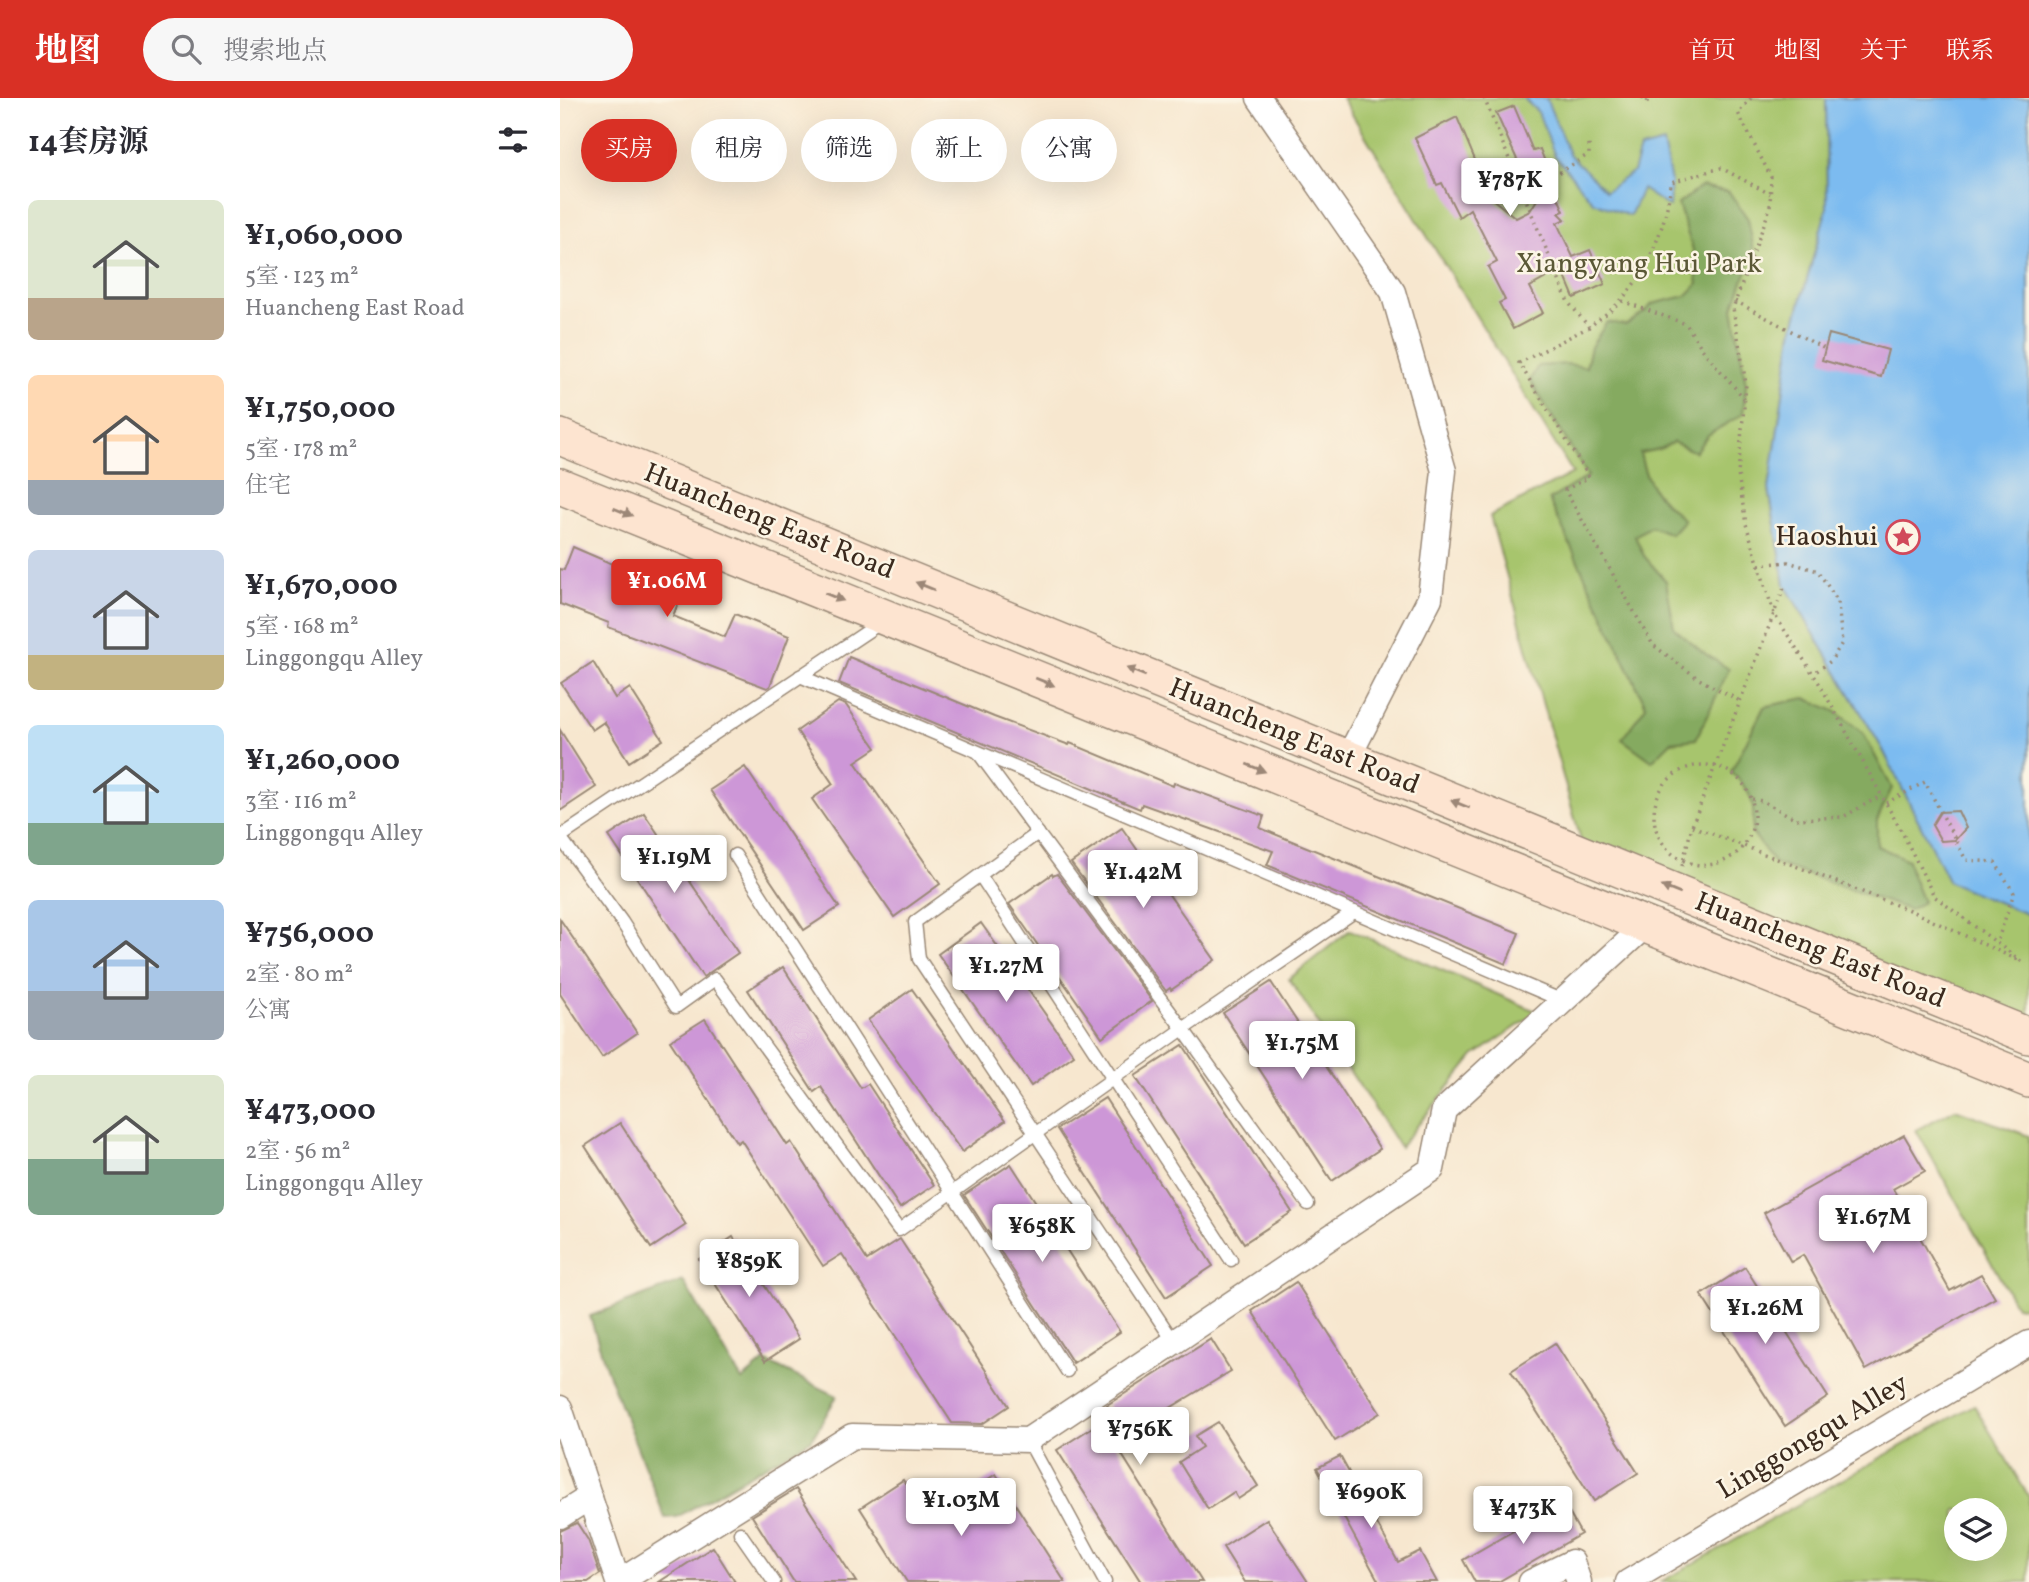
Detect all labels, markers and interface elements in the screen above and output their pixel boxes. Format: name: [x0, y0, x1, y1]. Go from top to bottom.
search box: [143, 18, 633, 81]
text: 地图: [35, 30, 101, 76]
icon: search: [167, 30, 205, 68]
text: 搜索地点: [223, 34, 327, 70]
text: 首页: [1688, 35, 1736, 69]
text: 地图: [1774, 35, 1822, 69]
text: 关于: [1860, 35, 1908, 69]
text: 联系: [1946, 35, 1994, 69]
chip: 买房: [581, 119, 677, 182]
chip: 租房: [691, 119, 787, 182]
chip: 筛选: [801, 119, 897, 182]
chip: 新上: [911, 119, 1007, 182]
chip: 公寓: [1021, 119, 1117, 182]
icon: filters: [494, 121, 532, 159]
text: 14套房源: [28, 122, 148, 164]
pin: ¥787K: [1461, 158, 1559, 218]
text: ¥787K: [1477, 165, 1543, 197]
text: ¥1,060,000: [245, 215, 403, 257]
icon: home: [84, 228, 168, 312]
park label: Xiangyang Hui Park: [1516, 245, 1762, 284]
text: 5室 · 123 m²: [245, 261, 359, 293]
text: Huancheng East Road: [245, 293, 465, 325]
text: ¥1,750,000: [245, 388, 395, 430]
icon: home: [84, 403, 168, 487]
text: 5室 · 178 m²: [245, 434, 357, 466]
street label: Huancheng East Road: [638, 454, 900, 590]
text: 住宅: [245, 470, 291, 502]
one-way arrow: [613, 506, 634, 517]
place label: Haoshui: [1775, 518, 1878, 557]
place icon: Haoshui: [1884, 518, 1922, 556]
pin: ¥1.06M: [610, 560, 724, 619]
text: ¥1,670,000: [245, 565, 398, 607]
text: ¥1.06M: [627, 566, 707, 598]
icon: home: [84, 578, 168, 662]
one-way arrow: [915, 580, 936, 591]
one-way arrow: [824, 592, 845, 603]
text: 5室 · 168 m²: [245, 611, 358, 643]
text: Linggongqu Alley: [245, 643, 423, 675]
one-way arrow: [1126, 666, 1146, 678]
street label: Huancheng East Road: [1163, 669, 1425, 805]
one-way arrow: [1035, 677, 1056, 688]
text: ¥1,260,000: [245, 740, 400, 782]
icon: home: [84, 753, 168, 837]
one-way arrow: [1246, 762, 1267, 773]
text: 3室 · 116 m²: [245, 786, 356, 818]
one-way arrow: [1450, 799, 1471, 810]
text: Linggongqu Alley: [245, 818, 423, 850]
pin: ¥1.19M: [617, 836, 731, 895]
text: ¥1.19M: [637, 842, 711, 874]
pin: ¥1.42M: [1086, 850, 1200, 910]
text: ¥1.42M: [1104, 857, 1182, 889]
street label: Huancheng East Road: [1689, 883, 1951, 1019]
one-way arrow: [1661, 884, 1681, 896]
text: ¥756,000: [245, 913, 374, 955]
icon: home: [84, 928, 168, 1012]
pin: ¥1.27M: [949, 944, 1063, 1004]
text: ¥1.27M: [968, 951, 1044, 983]
text: 2室 · 80 m²: [245, 959, 353, 991]
text: 公寓: [245, 995, 291, 1027]
pin: ¥1.75M: [1245, 1021, 1359, 1081]
text: ¥1.75M: [1265, 1028, 1339, 1060]
text: ¥473,000: [245, 1090, 376, 1132]
icon: home: [84, 1103, 168, 1187]
text: 2室 · 56 m²: [245, 1136, 350, 1168]
text: Linggongqu Alley: [245, 1168, 423, 1200]
pin: ¥1.67M: [1816, 1196, 1930, 1255]
text: ¥1.67M: [1835, 1202, 1911, 1234]
pin: ¥658K: [993, 1204, 1091, 1264]
text: ¥658K: [1008, 1211, 1076, 1243]
pin: ¥859K: [700, 1240, 798, 1299]
text: ¥859K: [716, 1246, 782, 1278]
pin: ¥1.26M: [1708, 1286, 1822, 1346]
text: ¥1.26M: [1726, 1293, 1804, 1325]
street label: Linggongqu Alley: [1710, 1364, 1916, 1510]
pin: ¥756K: [1091, 1408, 1189, 1467]
text: ¥756K: [1107, 1414, 1173, 1446]
pin: ¥690K: [1322, 1470, 1420, 1530]
text: ¥690K: [1336, 1477, 1406, 1509]
pin: ¥1.03M: [904, 1478, 1018, 1538]
text: ¥1.03M: [922, 1485, 1000, 1517]
pin: ¥473K: [1474, 1486, 1572, 1546]
text: ¥473K: [1489, 1493, 1557, 1525]
map controls: [1944, 1498, 2007, 1561]
button: layers: [1944, 1498, 2007, 1561]

